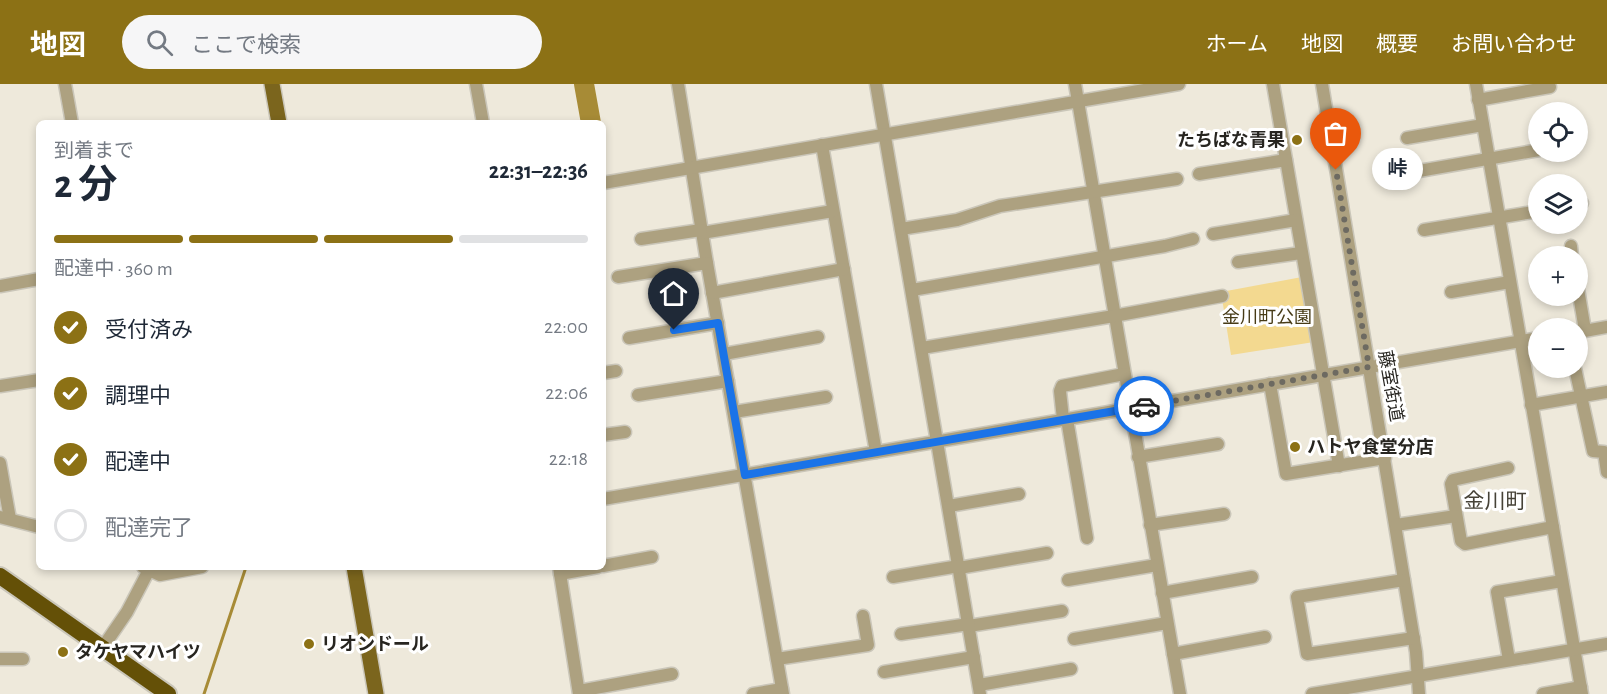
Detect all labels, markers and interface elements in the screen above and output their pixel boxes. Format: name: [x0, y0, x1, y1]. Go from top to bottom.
search box: [122, 15, 542, 69]
icon: search: [143, 26, 176, 59]
text: 地図: [30, 32, 86, 60]
text: ここで検索: [191, 34, 301, 56]
text: ホーム: [1206, 34, 1268, 55]
text: 地図: [1301, 34, 1343, 55]
text: 概要: [1376, 34, 1418, 55]
text: お問い合わせ: [1451, 34, 1577, 55]
map controls: [1528, 102, 1588, 378]
button: locate: [1528, 102, 1588, 162]
pin: [1310, 108, 1361, 170]
icon: bag: [1319, 117, 1352, 150]
place label: たちばな青果: [1177, 130, 1285, 150]
marker: たちばな青果: [1290, 133, 1304, 147]
text: 到着まで: [54, 141, 134, 161]
callout: 峠: [1372, 149, 1423, 191]
text: 峠: [1388, 159, 1408, 179]
text: 22:31–22:36: [489, 160, 588, 182]
text: 2 分: [54, 166, 117, 205]
button: layers: [1528, 174, 1588, 234]
button: +: [1528, 246, 1588, 306]
text: 配達中 · 360 m: [54, 259, 173, 279]
pin: [648, 268, 699, 330]
icon: home: [657, 277, 690, 310]
park label: 金川町公園: [1222, 308, 1312, 327]
icon: check: [54, 311, 87, 344]
text: 22:00: [544, 317, 588, 337]
button: −: [1528, 318, 1588, 378]
text: 受付済み: [105, 319, 193, 341]
street label: 藤室街道: [1375, 349, 1407, 423]
courier: [1114, 376, 1174, 436]
icon: check: [54, 377, 87, 410]
text: 22:06: [545, 383, 588, 403]
text: 調理中: [105, 385, 171, 407]
icon: car: [1128, 390, 1161, 423]
place label: ハトヤ食堂分店: [1307, 437, 1434, 457]
marker: ハトヤ食堂分店: [1288, 440, 1302, 454]
icon: check: [54, 443, 87, 476]
text: 22:18: [549, 449, 588, 469]
text: 配達中: [105, 451, 171, 473]
district label: 金川町: [1464, 490, 1527, 512]
text: 配達完了: [105, 517, 193, 539]
place label: リオンドール: [321, 635, 429, 654]
marker: リオンドール: [302, 637, 316, 651]
place label: タケヤマハイツ: [75, 643, 201, 662]
marker: タケヤマハイツ: [56, 645, 70, 659]

